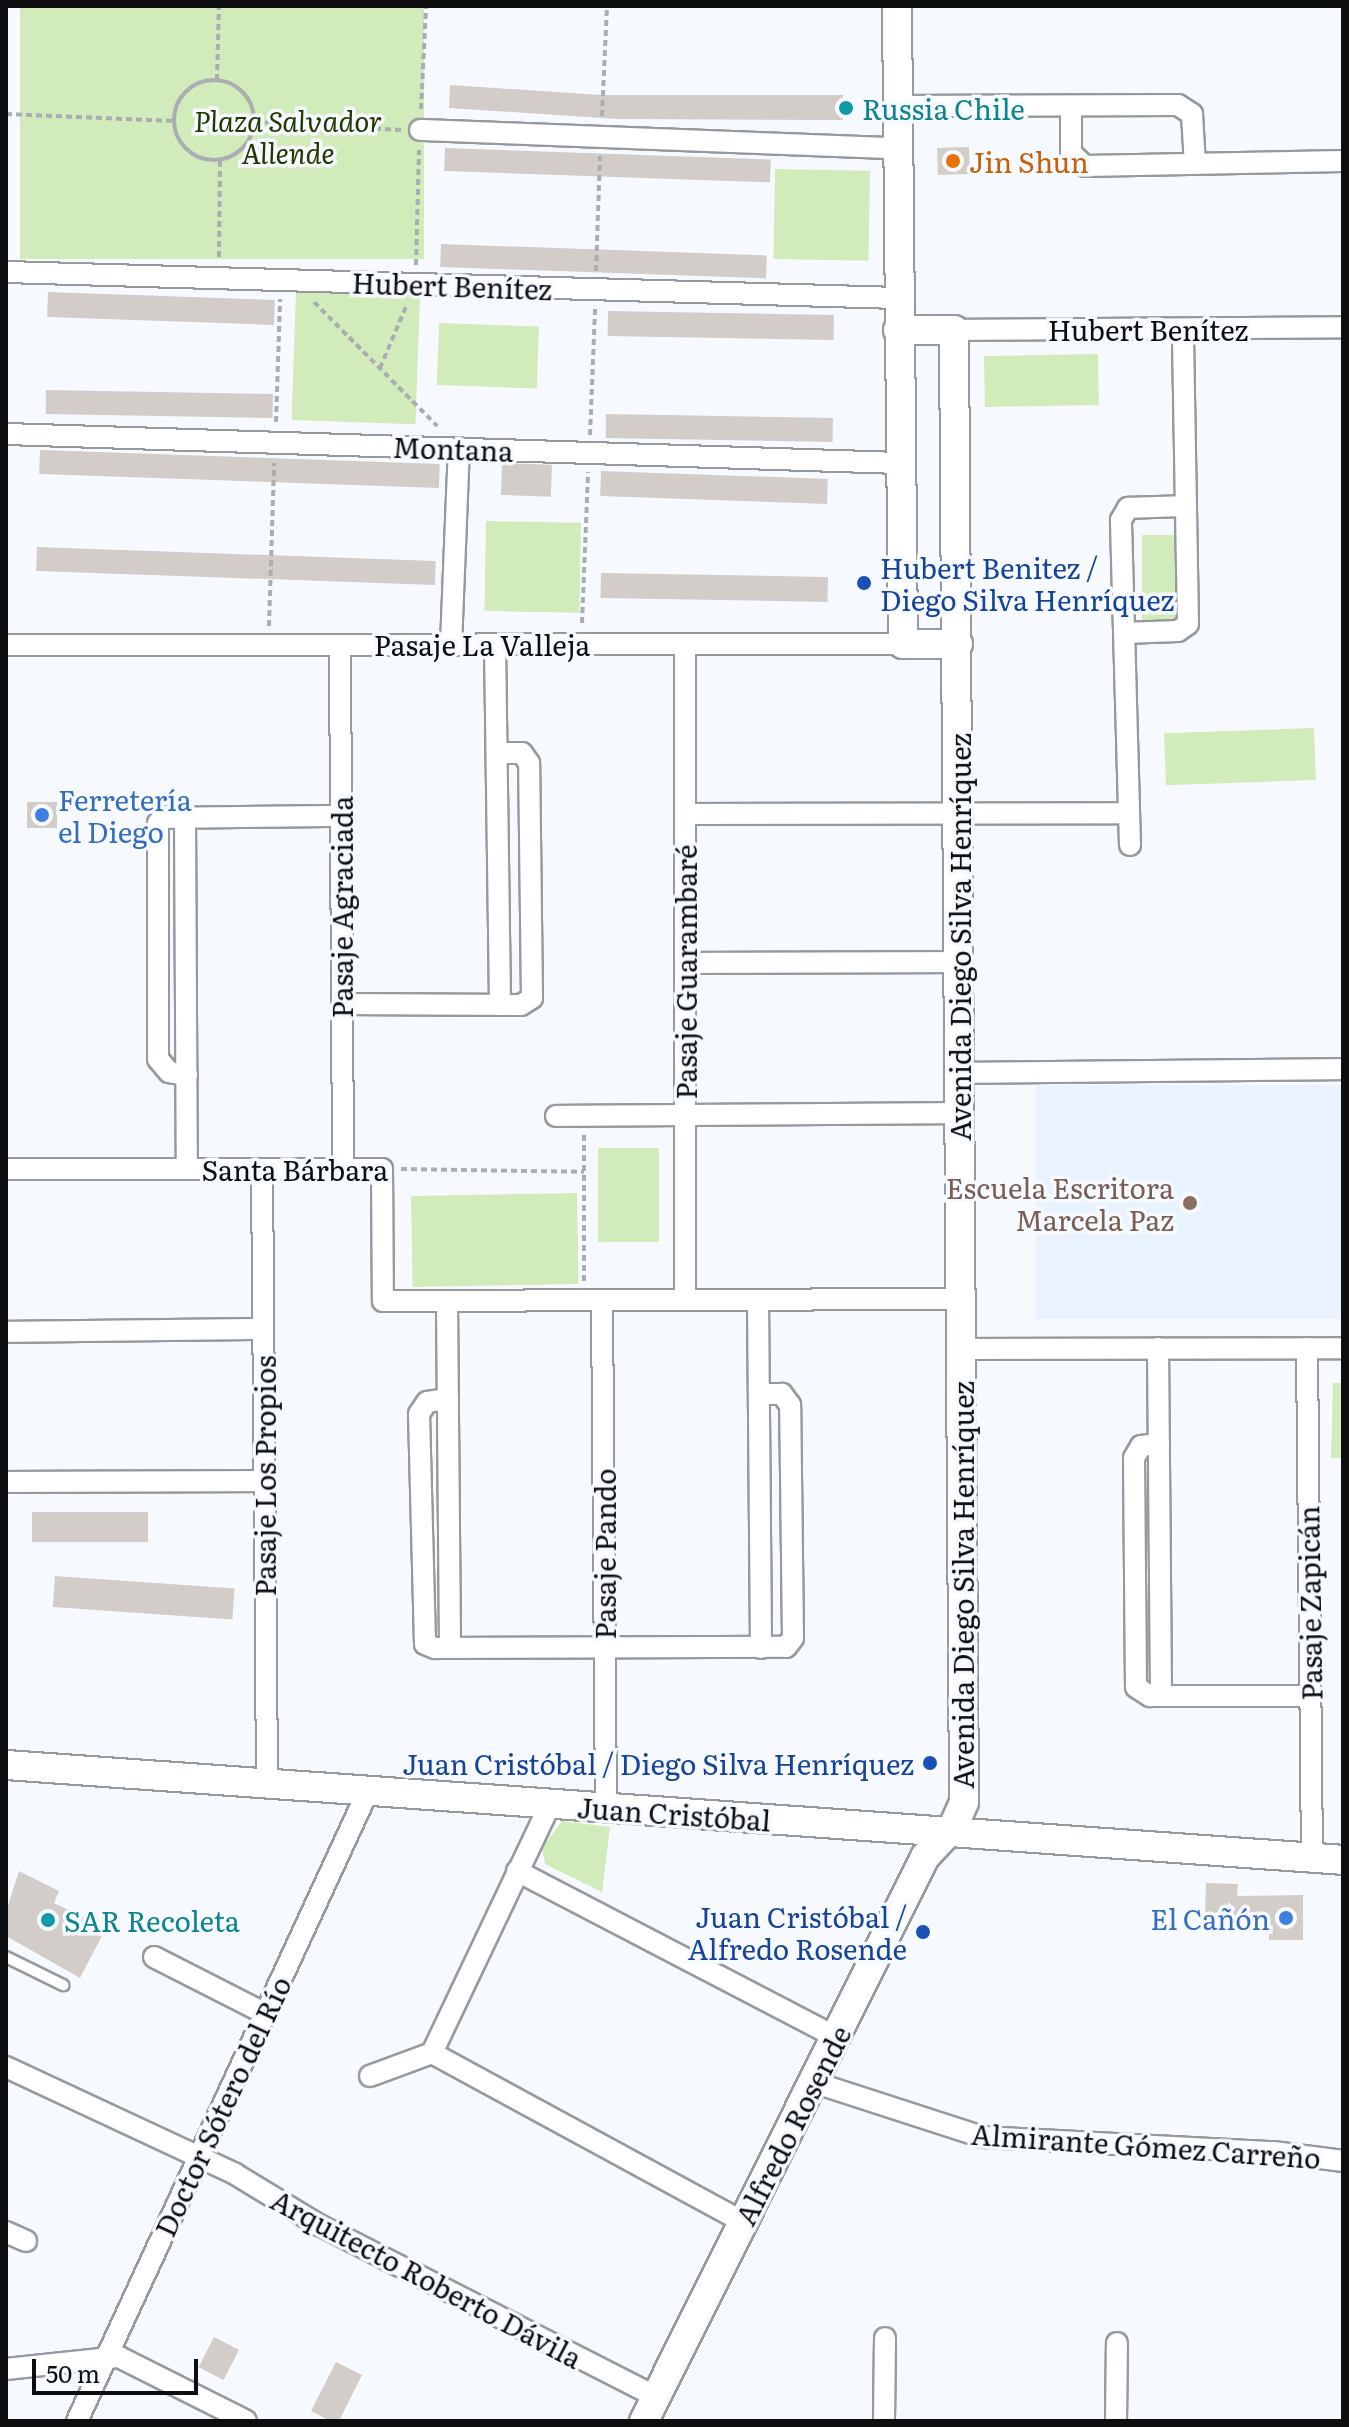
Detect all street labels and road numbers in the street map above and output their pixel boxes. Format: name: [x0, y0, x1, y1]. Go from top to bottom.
street label: Hubert Benítez: [351, 265, 553, 305]
street label: Hubert Benítez: [1048, 312, 1248, 346]
street label: Montana: [392, 429, 514, 467]
street label: Pasaje La Valleja: [374, 627, 590, 661]
street label: Avenida Diego Silva Henríquez: [942, 733, 976, 1141]
street label: Pasaje Agraciada: [324, 796, 358, 1018]
street label: Pasaje Guarambaré: [668, 844, 702, 1100]
street label: Santa Bárbara: [202, 1152, 388, 1186]
street label: Pasaje Los Propios: [247, 1355, 281, 1597]
street label: Avenida Diego Silva Henríquez: [945, 1381, 979, 1789]
street label: Pasaje Pando: [587, 1468, 621, 1640]
street label: Pasaje Zapicán: [1291, 1505, 1327, 1701]
street label: Juan Cristóbal: [576, 1789, 772, 1837]
street label: Doctor Sótero del Río: [147, 1971, 297, 2241]
street label: Alfredo Rosende: [727, 2020, 857, 2230]
street label: Almirante Gómez Carreño: [970, 2116, 1322, 2174]
street label: Arquitecto Roberto Dávila: [266, 2182, 588, 2374]

